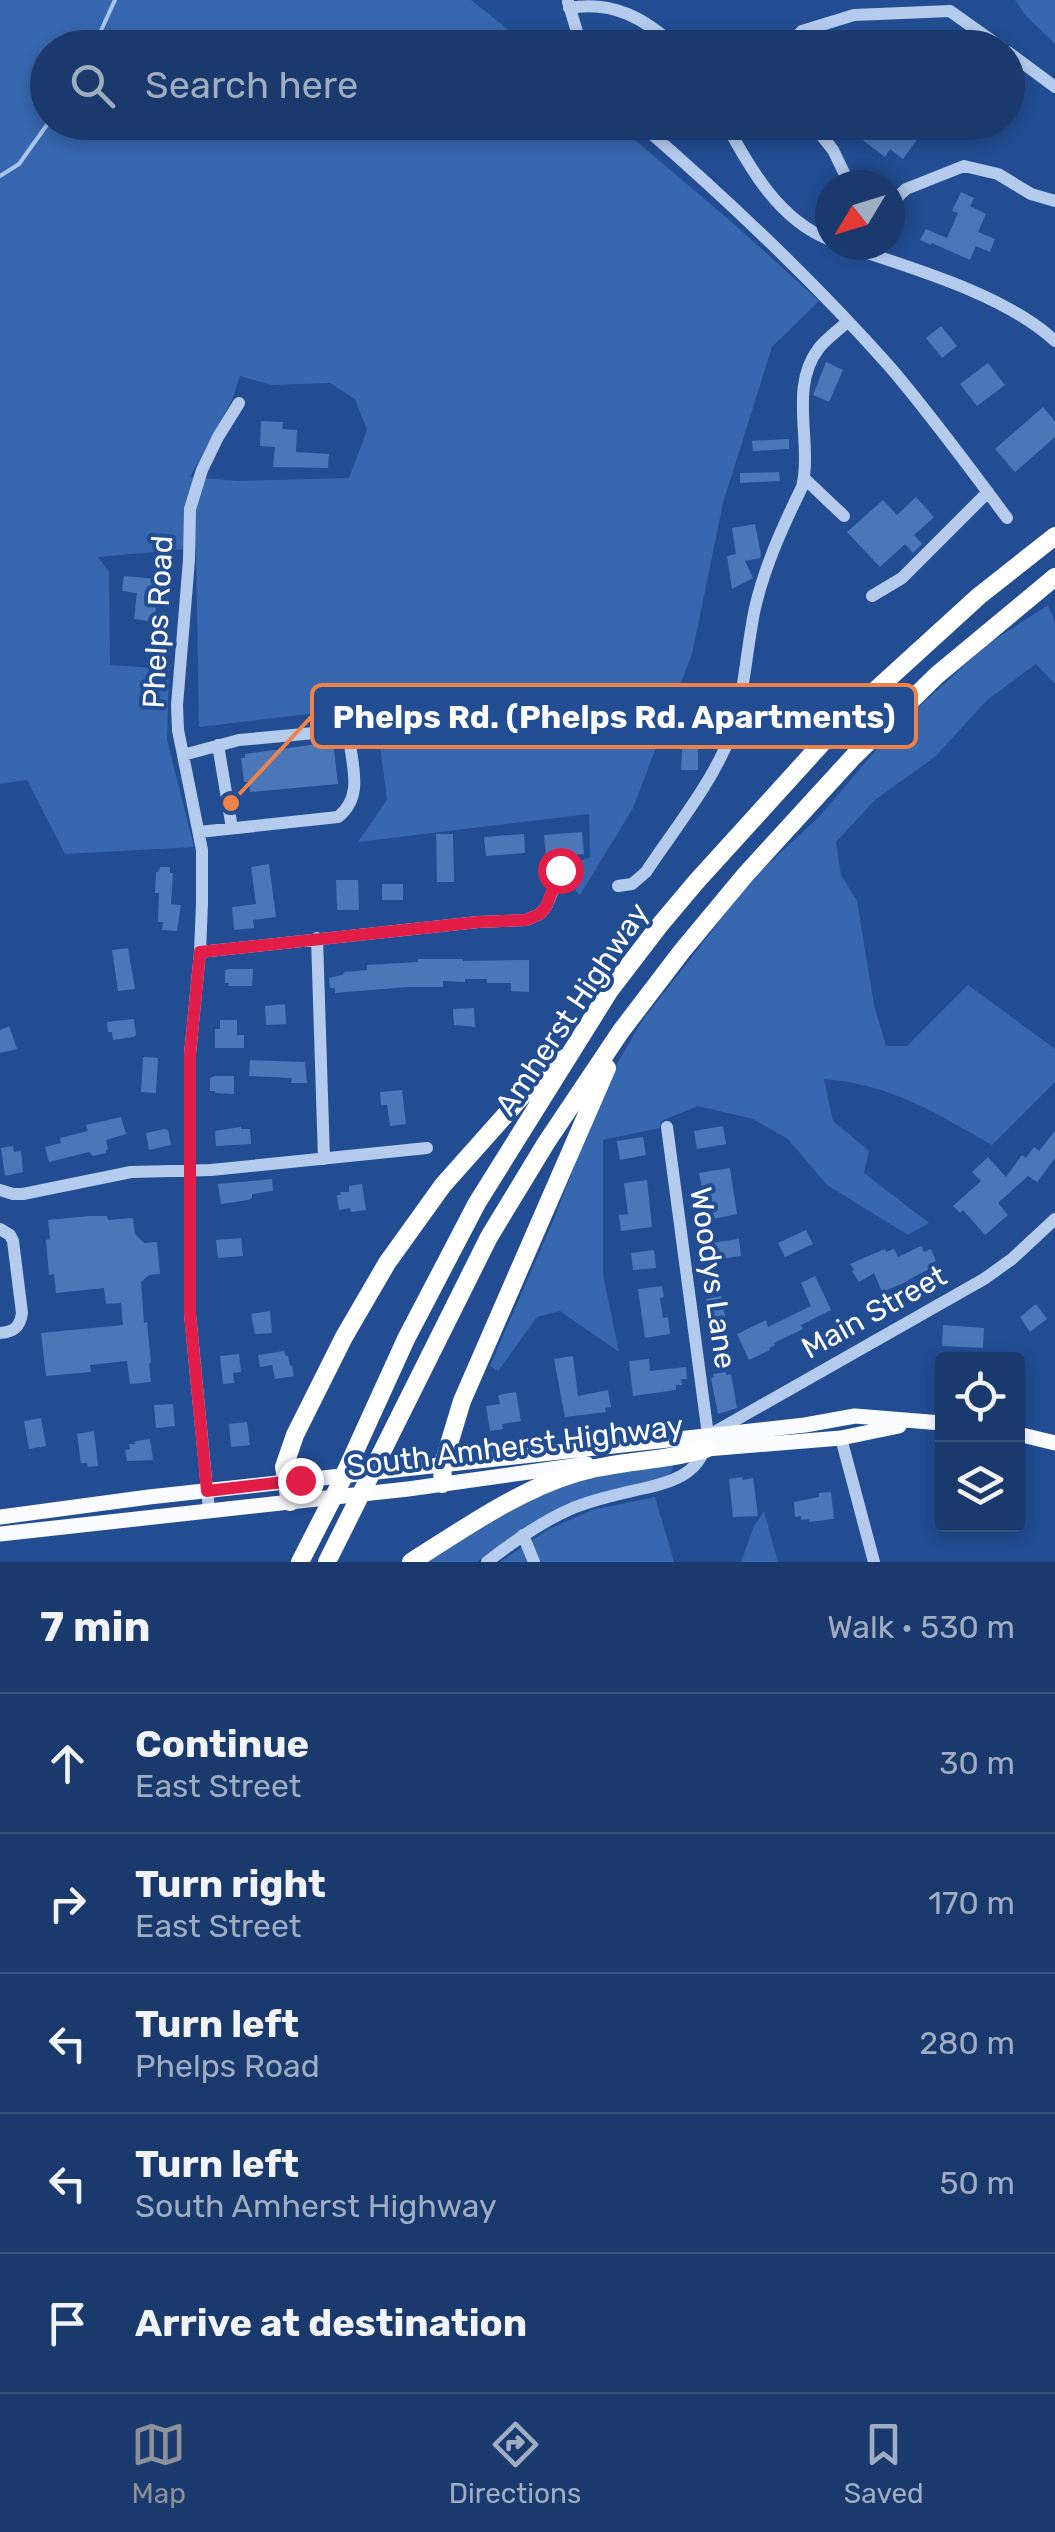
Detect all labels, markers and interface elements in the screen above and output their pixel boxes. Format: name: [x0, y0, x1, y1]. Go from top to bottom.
search box: [30, 30, 1025, 140]
icon: search: [65, 58, 120, 113]
text: Search here: [145, 62, 358, 108]
north arrow: [815, 170, 905, 260]
street label: Phelps Road: [135, 535, 181, 709]
callout: Phelps Rd. (Phelps Rd. Apartments): [312, 685, 916, 747]
text: Phelps Rd. (Phelps Rd. Apartments): [333, 698, 895, 736]
route start: [538, 848, 584, 894]
street label: Amherst Highway: [488, 896, 656, 1122]
street label: Woodys Lane: [682, 1185, 744, 1371]
street label: Main Street: [795, 1257, 953, 1367]
map controls: [935, 1352, 1025, 1532]
button: locate: [935, 1352, 1025, 1442]
street label: South Amherst Highway: [344, 1407, 686, 1485]
button: layers: [935, 1442, 1025, 1532]
route end: [278, 1458, 324, 1504]
text: 7 min: [40, 1602, 151, 1652]
text: Walk · 530 m: [827, 1608, 1015, 1646]
text: Continue: [135, 1721, 309, 1767]
icon: ahead: [40, 1736, 95, 1791]
text: 30 m: [939, 1744, 1015, 1782]
text: East Street: [135, 1767, 301, 1805]
text: Turn right: [135, 1861, 326, 1907]
icon: right: [40, 1876, 95, 1931]
text: 170 m: [928, 1884, 1015, 1922]
text: East Street: [135, 1907, 301, 1945]
text: Turn left: [135, 2001, 299, 2047]
icon: left: [40, 2016, 95, 2071]
text: 280 m: [919, 2024, 1015, 2062]
text: Phelps Road: [135, 2047, 320, 2085]
text: Turn left: [135, 2141, 299, 2187]
icon: left: [40, 2156, 95, 2211]
text: 50 m: [939, 2164, 1015, 2202]
text: South Amherst Highway: [135, 2187, 497, 2225]
icon: arrive: [40, 2296, 95, 2351]
text: Arrive at destination: [135, 2300, 527, 2346]
tab: Map: [131, 2417, 186, 2510]
tab: Directions: [449, 2417, 581, 2510]
tab: Saved: [844, 2417, 924, 2510]

